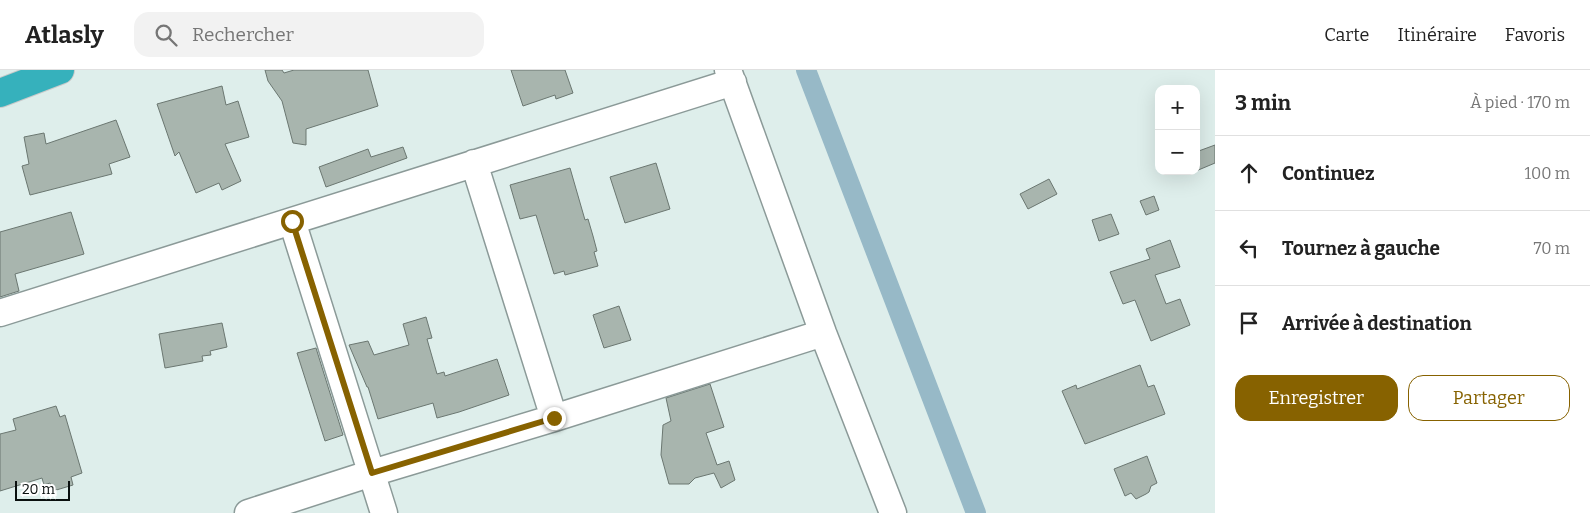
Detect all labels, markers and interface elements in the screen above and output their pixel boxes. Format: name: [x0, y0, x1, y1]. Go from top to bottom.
search box: [134, 12, 484, 57]
text: Atlasly: [25, 21, 104, 49]
icon: search: [152, 21, 180, 49]
text: Rechercher: [192, 23, 294, 46]
text: Carte: [1324, 24, 1369, 46]
text: Itinéraire: [1397, 24, 1477, 46]
text: Favoris: [1505, 24, 1565, 46]
map controls: [1155, 85, 1200, 175]
button: +: [1155, 85, 1200, 130]
text: 3 min: [1235, 90, 1291, 116]
text: À pied · 170 m: [1470, 93, 1570, 112]
button: −: [1155, 130, 1200, 175]
icon: ahead: [1235, 159, 1263, 187]
text: Continuez: [1282, 162, 1375, 185]
text: 100 m: [1525, 164, 1570, 183]
route start: [281, 210, 304, 233]
icon: left: [1235, 234, 1263, 262]
text: Tournez à gauche: [1282, 237, 1440, 260]
text: 70 m: [1534, 239, 1570, 258]
icon: arrive: [1235, 309, 1263, 337]
text: Arrivée à destination: [1282, 312, 1472, 335]
button: Enregistrer: [1235, 375, 1398, 421]
button: Partager: [1408, 375, 1570, 421]
route end: [543, 407, 566, 430]
scale bar: [15, 478, 70, 501]
text: 20 m: [22, 481, 55, 498]

